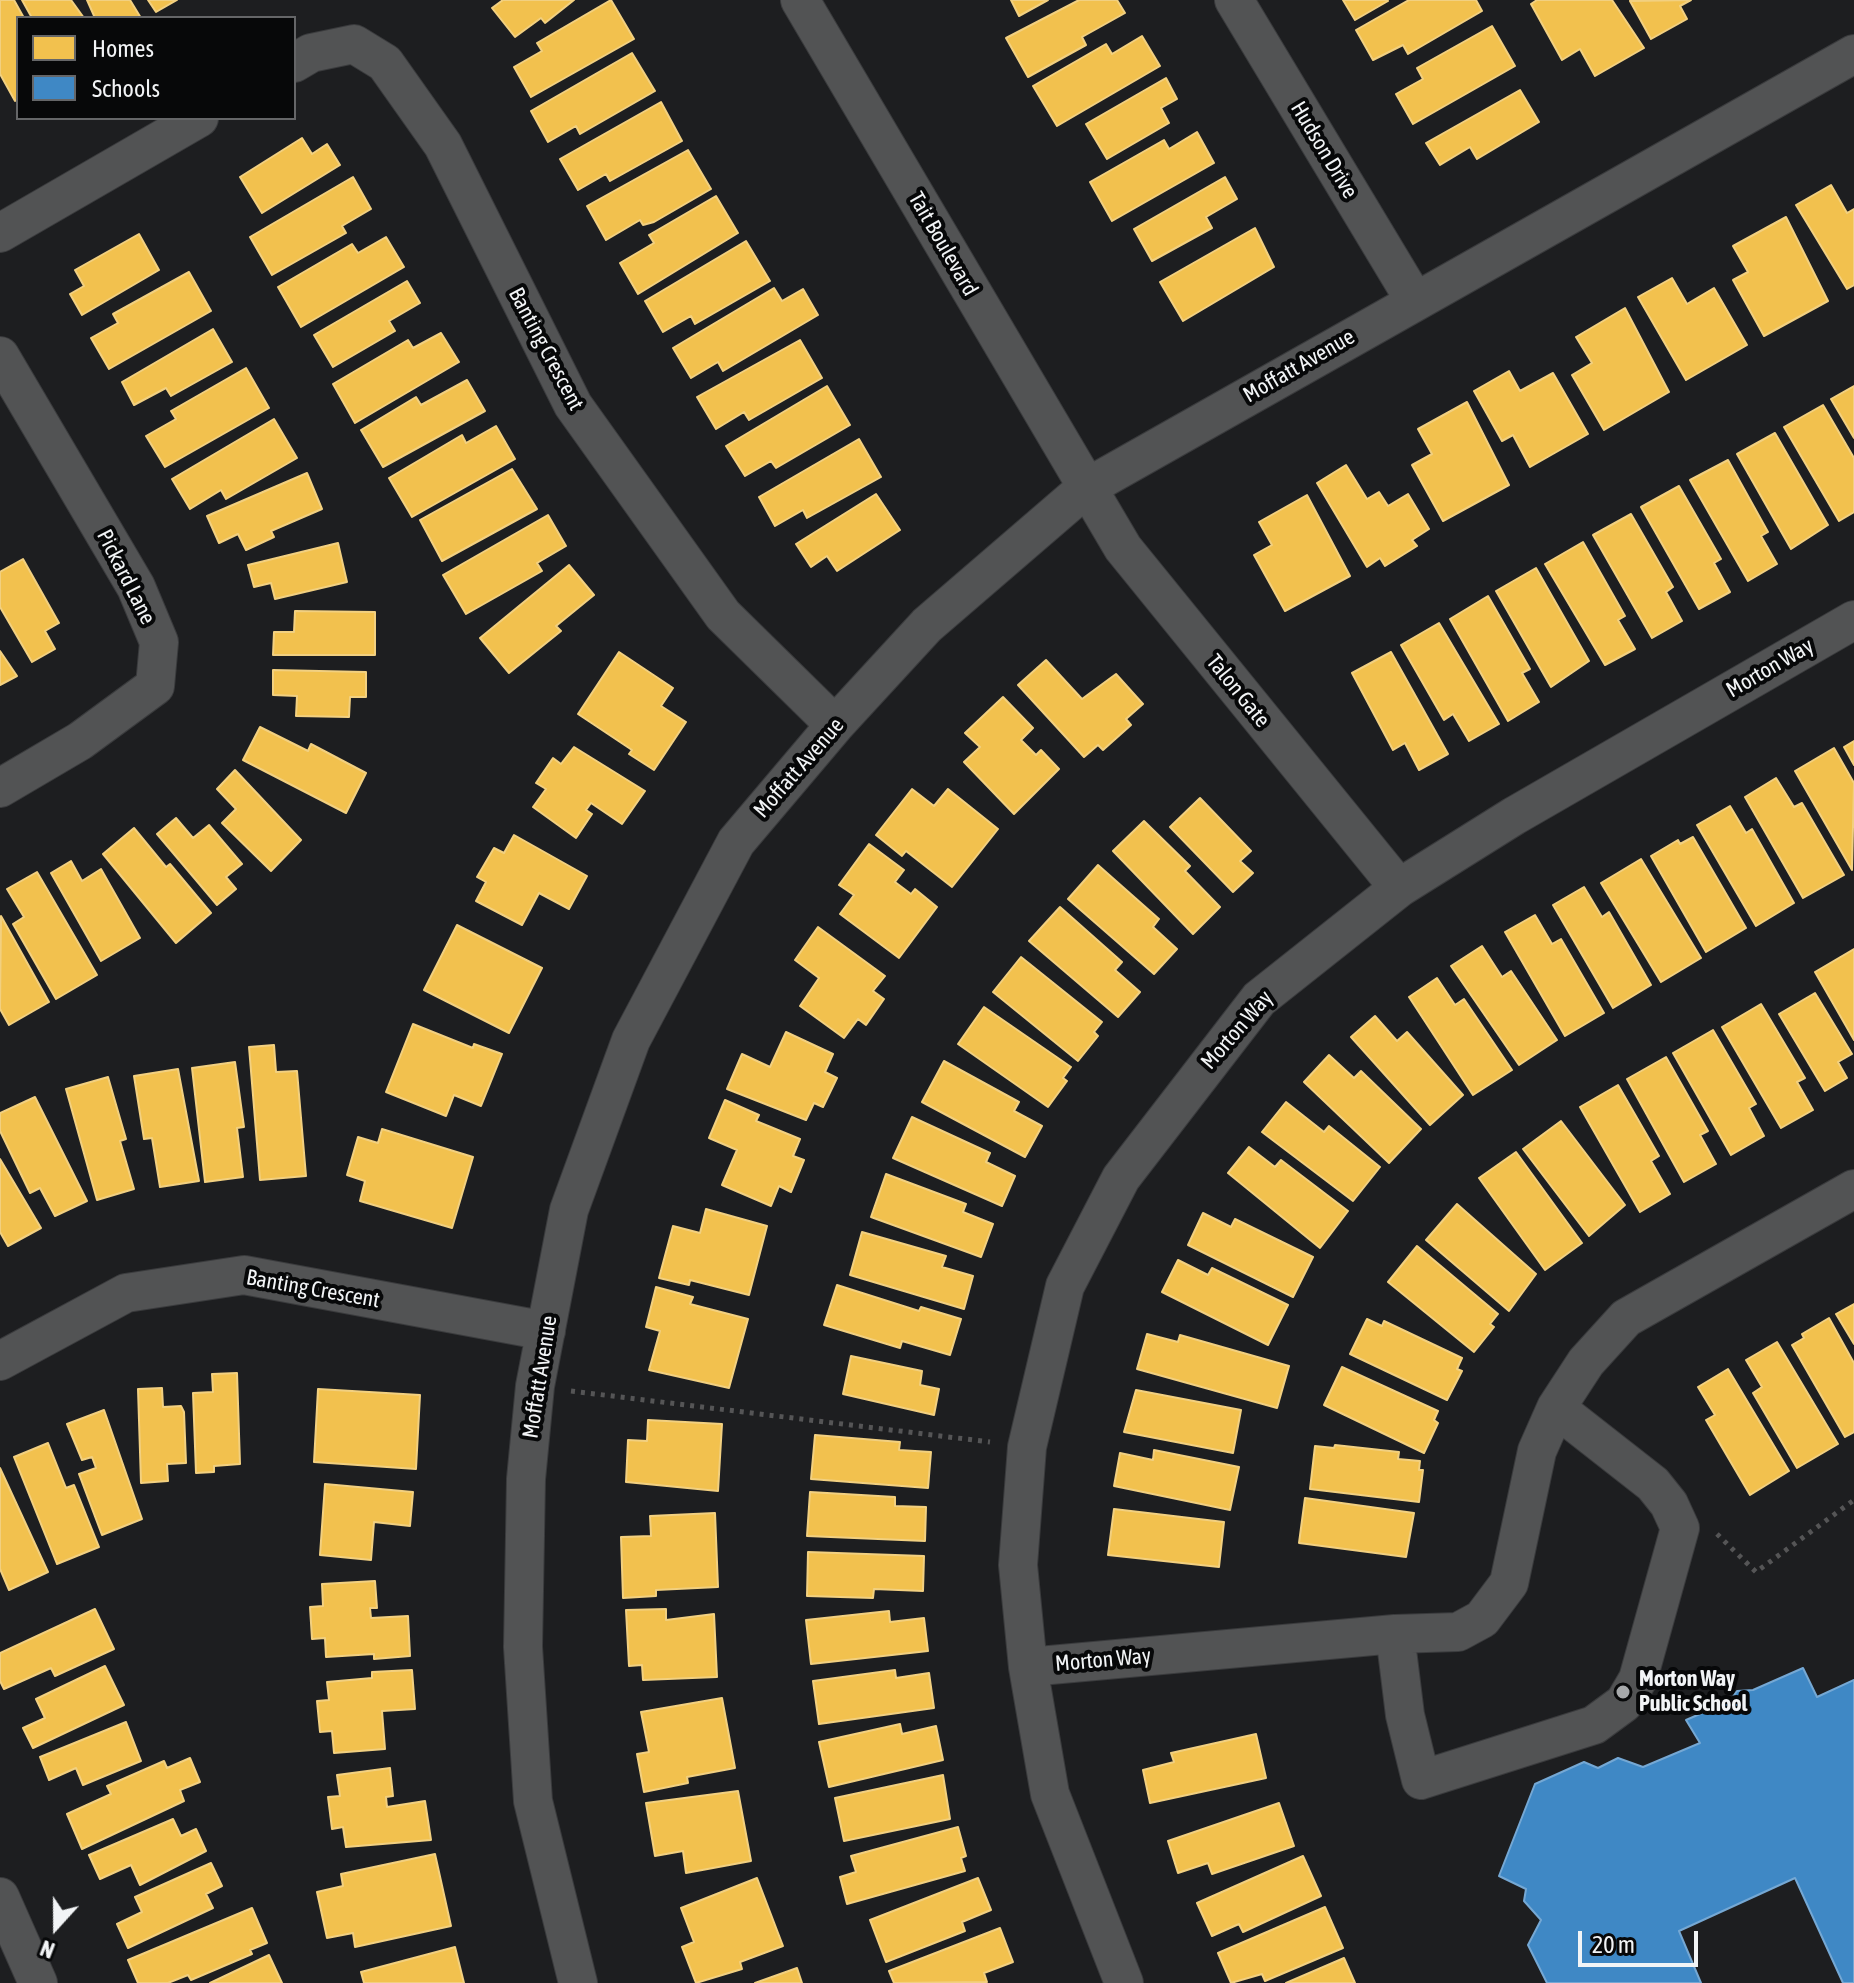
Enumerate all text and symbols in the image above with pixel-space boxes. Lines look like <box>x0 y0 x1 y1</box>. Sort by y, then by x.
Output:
legend <box>16 16 296 120</box>
text: Homes <box>92 35 154 62</box>
text: Schools <box>92 75 160 102</box>
street label: Hudson Drive <box>1285 97 1363 203</box>
street label: Tait Boulevard <box>903 187 983 301</box>
street label: Banting Crescent <box>503 283 589 415</box>
street label: Moffatt Avenue <box>1239 324 1359 408</box>
street label: Pickard Lane <box>91 525 161 629</box>
street label: Morton Way <box>1722 633 1818 703</box>
street label: Talon Gate <box>1201 649 1275 733</box>
street label: Moffatt Avenue <box>748 713 850 823</box>
street label: Morton Way <box>1196 985 1278 1075</box>
street label: Banting Crescent <box>244 1264 382 1314</box>
street label: Moffatt Avenue <box>517 1314 563 1440</box>
street label: Morton Way <box>1054 1643 1152 1677</box>
place label: Morton Way Public School <box>1639 1666 1747 1718</box>
marker: Morton Way Public School <box>1614 1683 1632 1701</box>
north arrow <box>16 1887 96 1967</box>
scale bar <box>1582 1915 1702 1965</box>
text: 20 m <box>1592 1931 1635 1958</box>
text: N <box>37 1935 58 1964</box>

